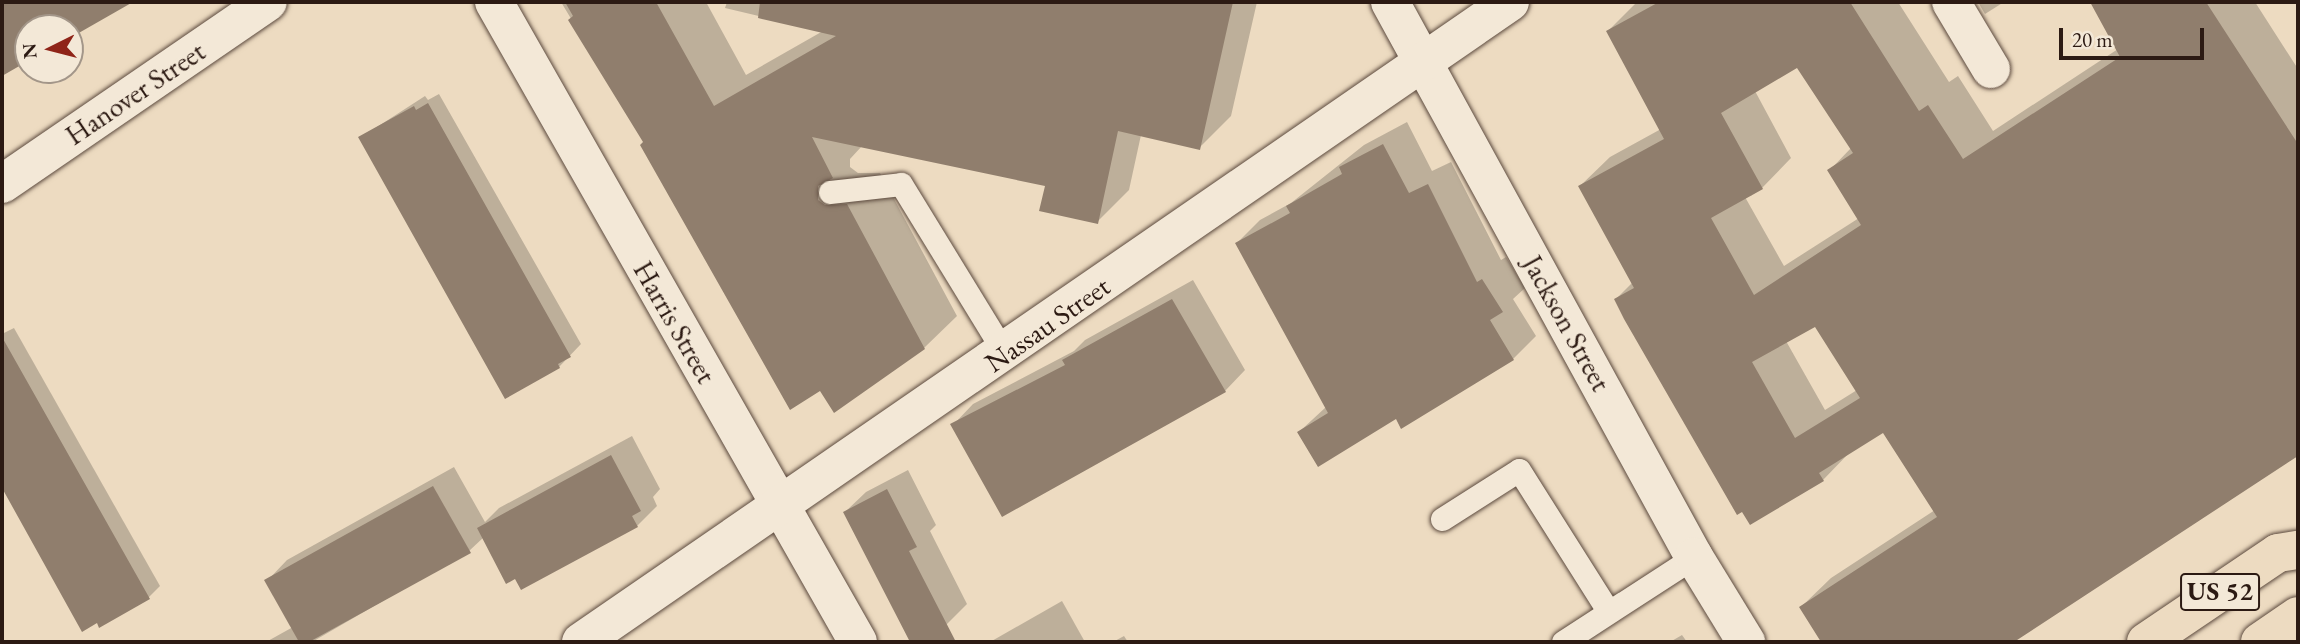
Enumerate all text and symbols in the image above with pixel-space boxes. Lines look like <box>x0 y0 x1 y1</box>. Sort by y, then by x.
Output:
north arrow <box>14 14 84 84</box>
scale bar <box>2062 14 2207 58</box>
text: 20 m <box>2072 26 2113 53</box>
street label: Hanover Street <box>59 34 211 152</box>
text: N <box>16 42 43 60</box>
street label: Jackson Street <box>1516 249 1618 397</box>
street label: Harris Street <box>627 255 723 389</box>
street label: Nassau Street <box>978 269 1116 379</box>
road number: US 52 <box>2180 570 2260 614</box>

